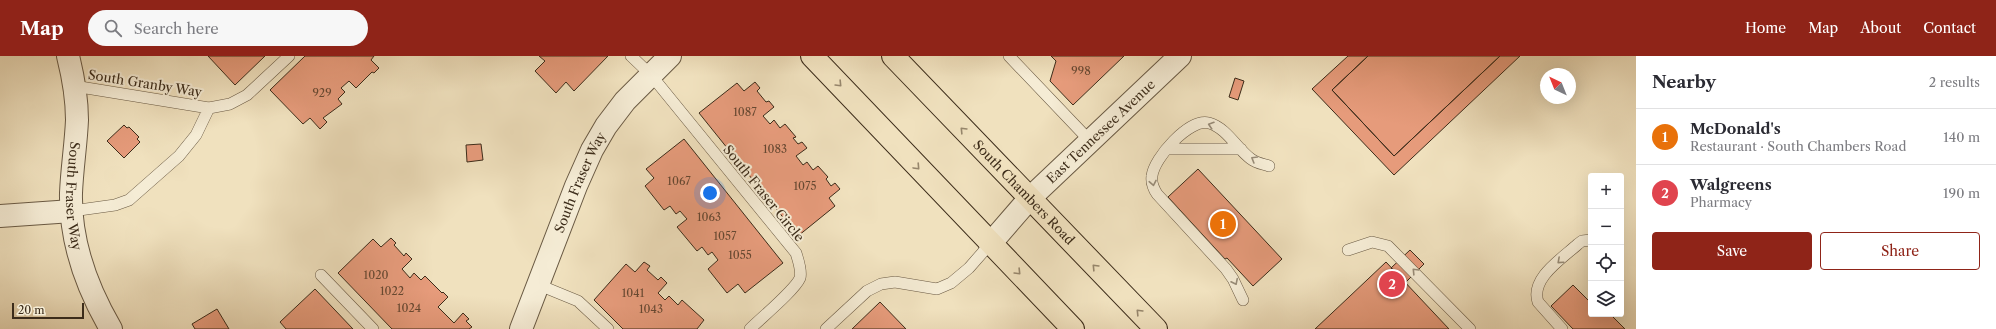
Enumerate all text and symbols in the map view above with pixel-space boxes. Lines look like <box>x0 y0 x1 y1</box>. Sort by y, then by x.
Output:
search box <box>88 10 368 46</box>
text: Map <box>20 17 64 40</box>
icon: search <box>102 17 124 39</box>
text: Search here <box>134 19 219 38</box>
text: Home <box>1745 19 1786 37</box>
text: Map <box>1808 19 1838 37</box>
text: About <box>1860 19 1901 37</box>
text: Contact <box>1923 19 1976 37</box>
house number: 998 <box>1071 64 1091 78</box>
street label: South Granby Way <box>87 66 204 100</box>
north arrow <box>1540 68 1576 104</box>
text: Nearby <box>1652 72 1716 92</box>
text: 2 results <box>1929 74 1980 90</box>
street label: East Tennessee Avenue <box>1043 76 1158 186</box>
one-way arrow <box>834 79 842 87</box>
house number: 929 <box>312 86 332 100</box>
house number: 1087 <box>733 105 757 119</box>
text: McDonald's <box>1690 119 1781 138</box>
one-way arrow <box>1207 121 1214 130</box>
one-way arrow <box>960 127 968 135</box>
street label: South Fraser Way <box>551 128 609 235</box>
text: 1 <box>1662 129 1668 145</box>
text: 140 m <box>1943 129 1980 145</box>
street label: South Chambers Road <box>970 136 1078 248</box>
text: Restaurant · South Chambers Road <box>1690 138 1906 154</box>
street label: South Fraser Way <box>63 141 86 252</box>
street label: South Fraser Circle <box>720 142 808 244</box>
house number: 1083 <box>763 142 787 156</box>
one-way arrow <box>1251 157 1258 164</box>
one-way arrow <box>912 162 919 169</box>
map controls <box>1588 173 1624 317</box>
button: + <box>1588 173 1624 209</box>
house number: 1067 <box>667 174 691 188</box>
text: Walgreens <box>1690 175 1772 194</box>
house number: 1075 <box>794 179 817 193</box>
one-way arrow <box>1148 180 1157 186</box>
your location <box>700 183 720 203</box>
text: 2 <box>1661 185 1669 201</box>
text: 190 m <box>1943 185 1980 201</box>
text: Pharmacy <box>1690 194 1752 210</box>
pin: 1 <box>1210 209 1236 239</box>
button: − <box>1588 209 1624 245</box>
house number: 1063 <box>697 210 721 224</box>
house number: 1057 <box>714 229 737 243</box>
button: Save <box>1652 232 1812 270</box>
button: Share <box>1820 232 1980 270</box>
button: locate <box>1588 245 1624 281</box>
house number: 1055 <box>728 248 752 262</box>
one-way arrow <box>1557 256 1564 263</box>
one-way arrow <box>1092 264 1100 272</box>
one-way arrow <box>1013 267 1020 275</box>
house number: 1020 <box>364 268 388 282</box>
one-way arrow <box>1412 268 1419 276</box>
pin: 2 <box>1379 269 1405 299</box>
one-way arrow <box>1230 278 1238 286</box>
button: layers <box>1588 281 1624 317</box>
house number: 1022 <box>380 284 404 298</box>
house number: 1041 <box>622 286 645 300</box>
scale bar <box>12 301 84 320</box>
house number: 1024 <box>397 301 421 315</box>
house number: 1043 <box>639 302 663 316</box>
text: 20 m <box>18 303 44 317</box>
one-way arrow <box>1136 309 1144 317</box>

